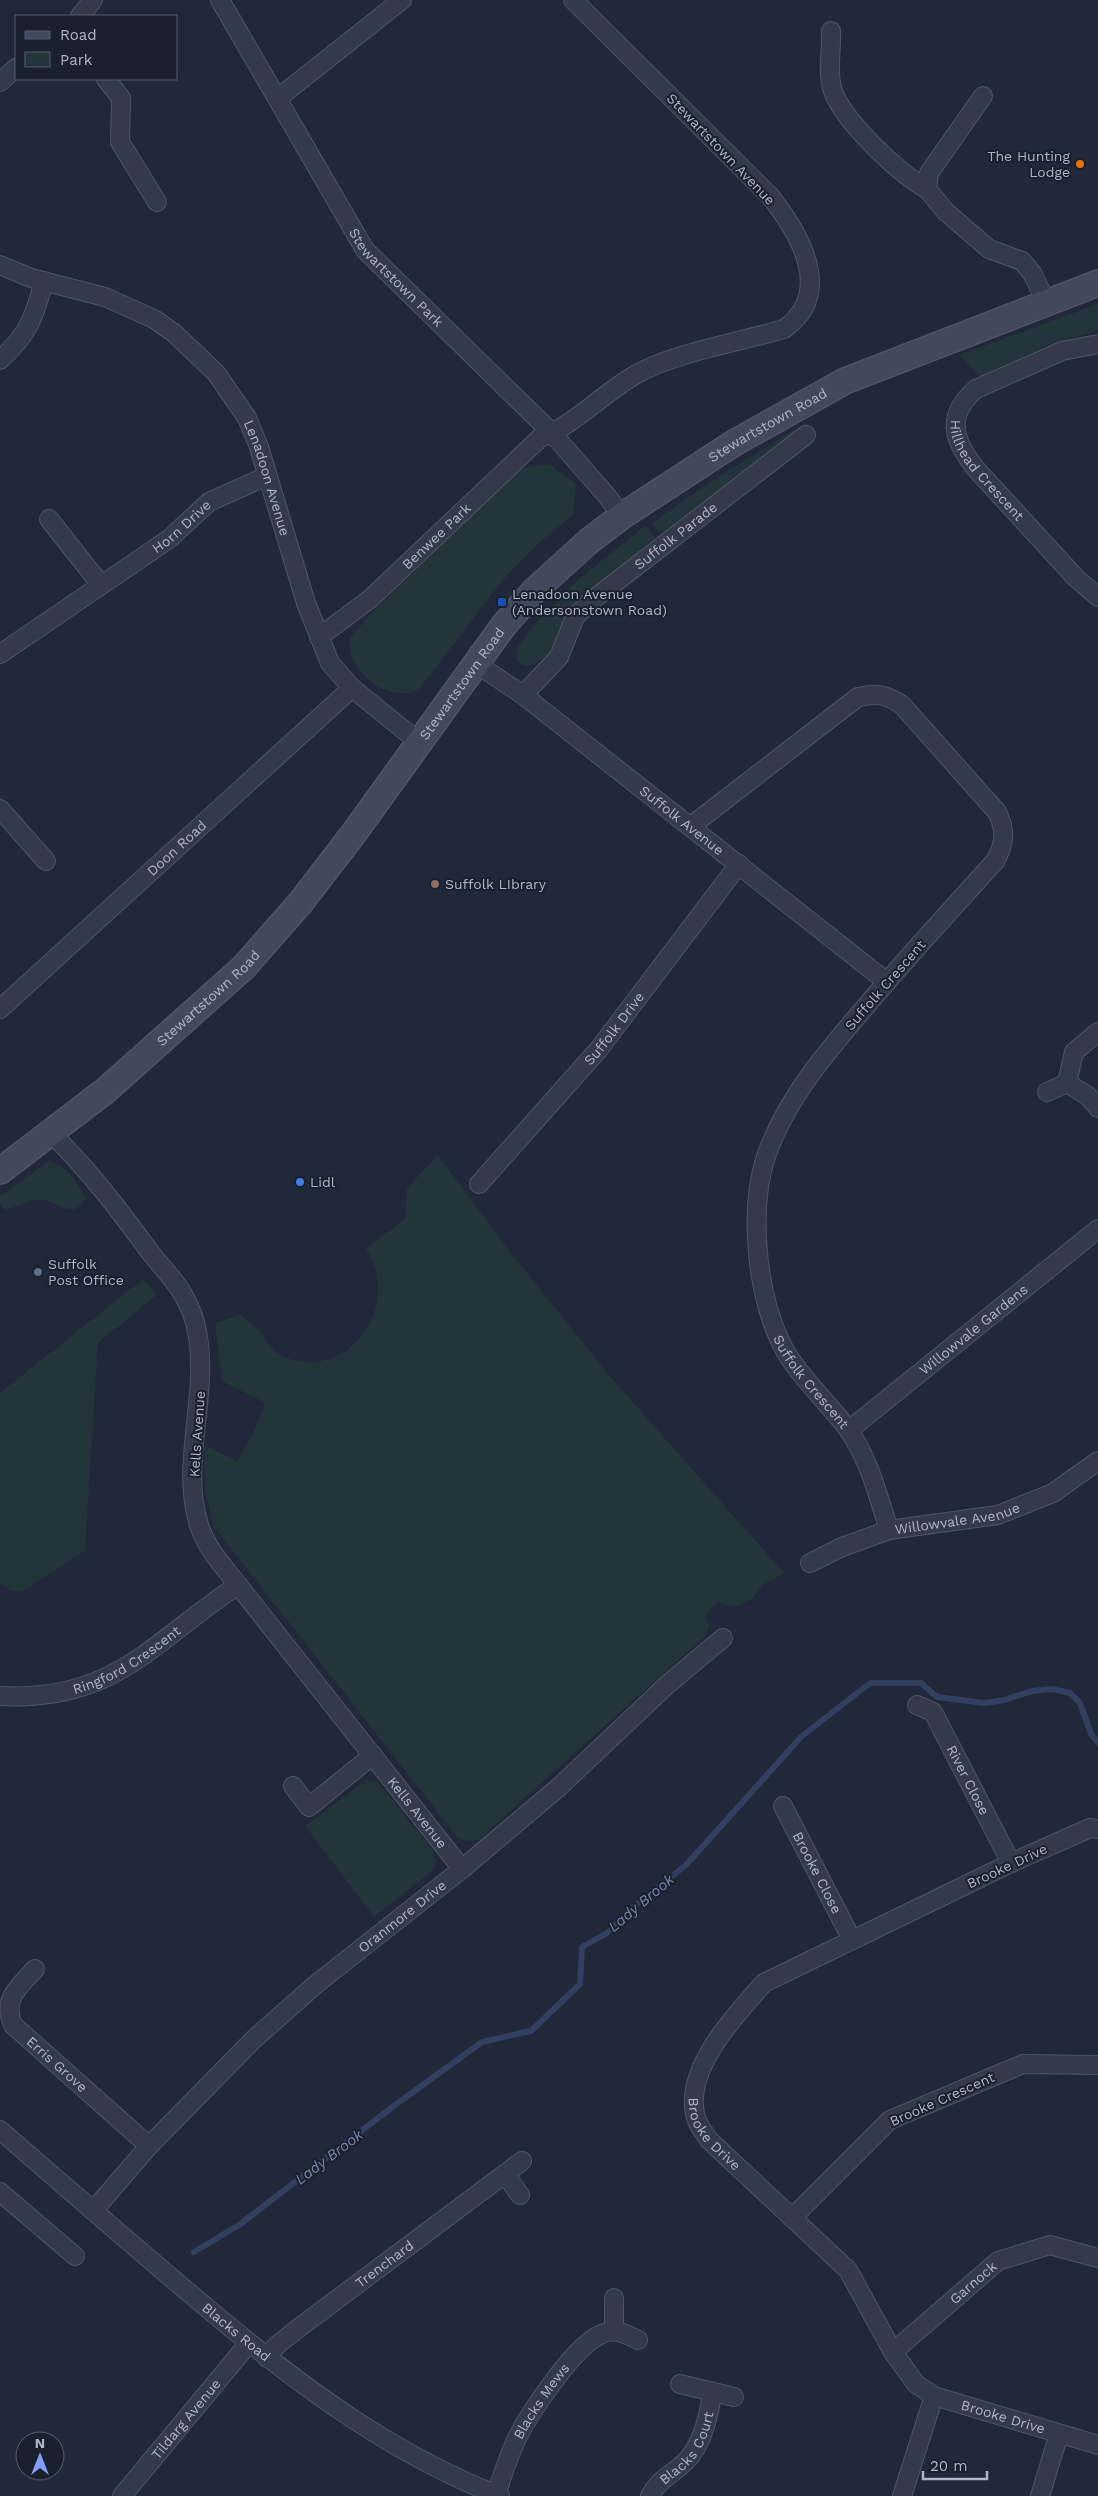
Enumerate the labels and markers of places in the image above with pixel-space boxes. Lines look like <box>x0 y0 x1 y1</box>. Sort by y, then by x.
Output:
place label: The Hunting Lodge <box>987 148 1071 180</box>
marker: The Hunting Lodge <box>1074 158 1086 170</box>
place label: Lenadoon Avenue (Andersonstown Road) <box>512 586 667 618</box>
marker: Lenadoon Avenue (Andersonstown Road) <box>496 596 508 608</box>
place label: Suffolk LIbrary <box>445 876 547 892</box>
marker: Suffolk LIbrary <box>429 878 441 890</box>
place label: Lidl <box>310 1174 336 1190</box>
marker: Lidl <box>294 1176 306 1188</box>
place label: Suffolk Post Office <box>48 1256 124 1288</box>
marker: Suffolk Post Office <box>32 1266 44 1278</box>

